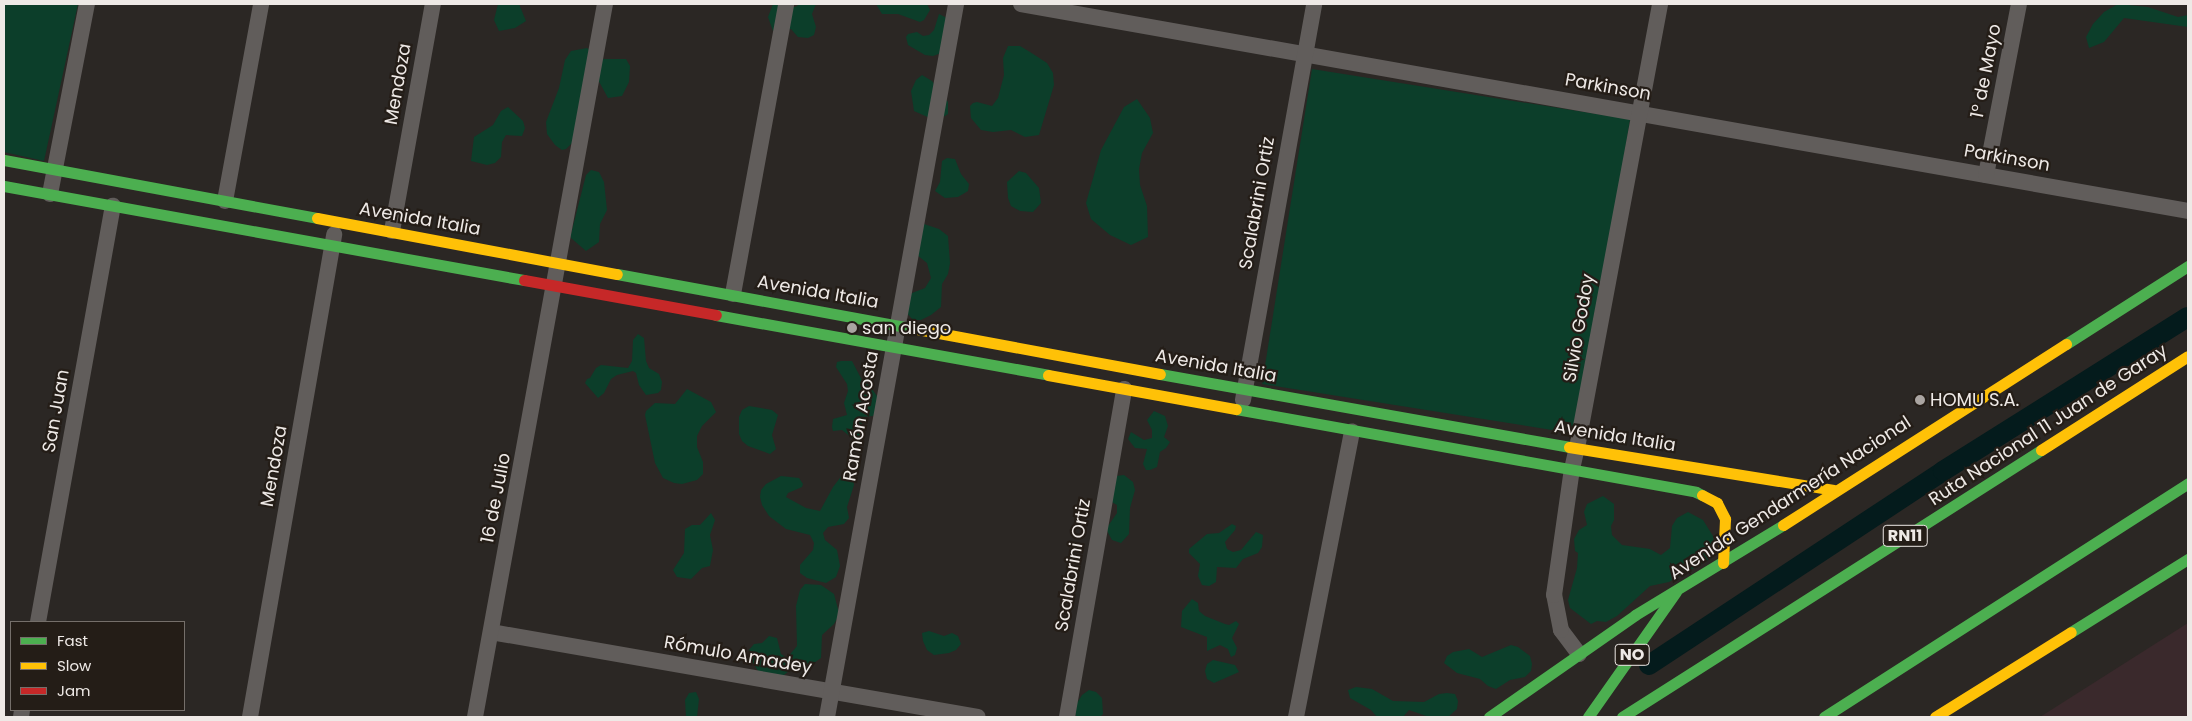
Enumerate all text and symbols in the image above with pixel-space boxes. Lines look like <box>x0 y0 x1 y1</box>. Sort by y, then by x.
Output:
street label: 1° de Mayo <box>1966 22 2006 120</box>
street label: Mendoza <box>380 42 416 126</box>
street label: Parkinson <box>1563 69 1653 105</box>
street label: Scalabrini Ortiz <box>1235 135 1279 271</box>
street label: Parkinson <box>1962 140 2052 176</box>
street label: Avenida Italia <box>358 198 482 240</box>
street label: Avenida Italia <box>756 271 880 313</box>
street label: Silvio Godoy <box>1559 272 1599 384</box>
place label: san diego <box>862 317 951 339</box>
marker: san diego <box>846 322 858 334</box>
street label: Ruta Nacional 11 Juan de Garay <box>1925 340 2171 510</box>
street label: Avenida Italia <box>1154 345 1278 387</box>
street label: Ramón Acosta <box>839 349 883 483</box>
street label: San Juan <box>38 368 74 454</box>
place label: HOMU S.A. <box>1930 389 2019 411</box>
marker: HOMU S.A. <box>1914 394 1926 406</box>
street label: Avenida Gendarmería Nacional <box>1665 412 1915 584</box>
street label: Avenida Italia <box>1553 416 1677 456</box>
street label: Mendoza <box>256 424 292 508</box>
street label: 16 de Julio <box>477 451 515 545</box>
street label: Scalabrini Ortiz <box>1051 497 1095 633</box>
road number: RN11 <box>1882 522 1928 550</box>
legend <box>10 621 185 711</box>
text: Fast <box>57 630 88 651</box>
street label: Rómulo Amadey <box>662 631 814 679</box>
road number: NO <box>1614 642 1650 668</box>
text: Slow <box>57 655 91 676</box>
text: Jam <box>57 680 91 701</box>

